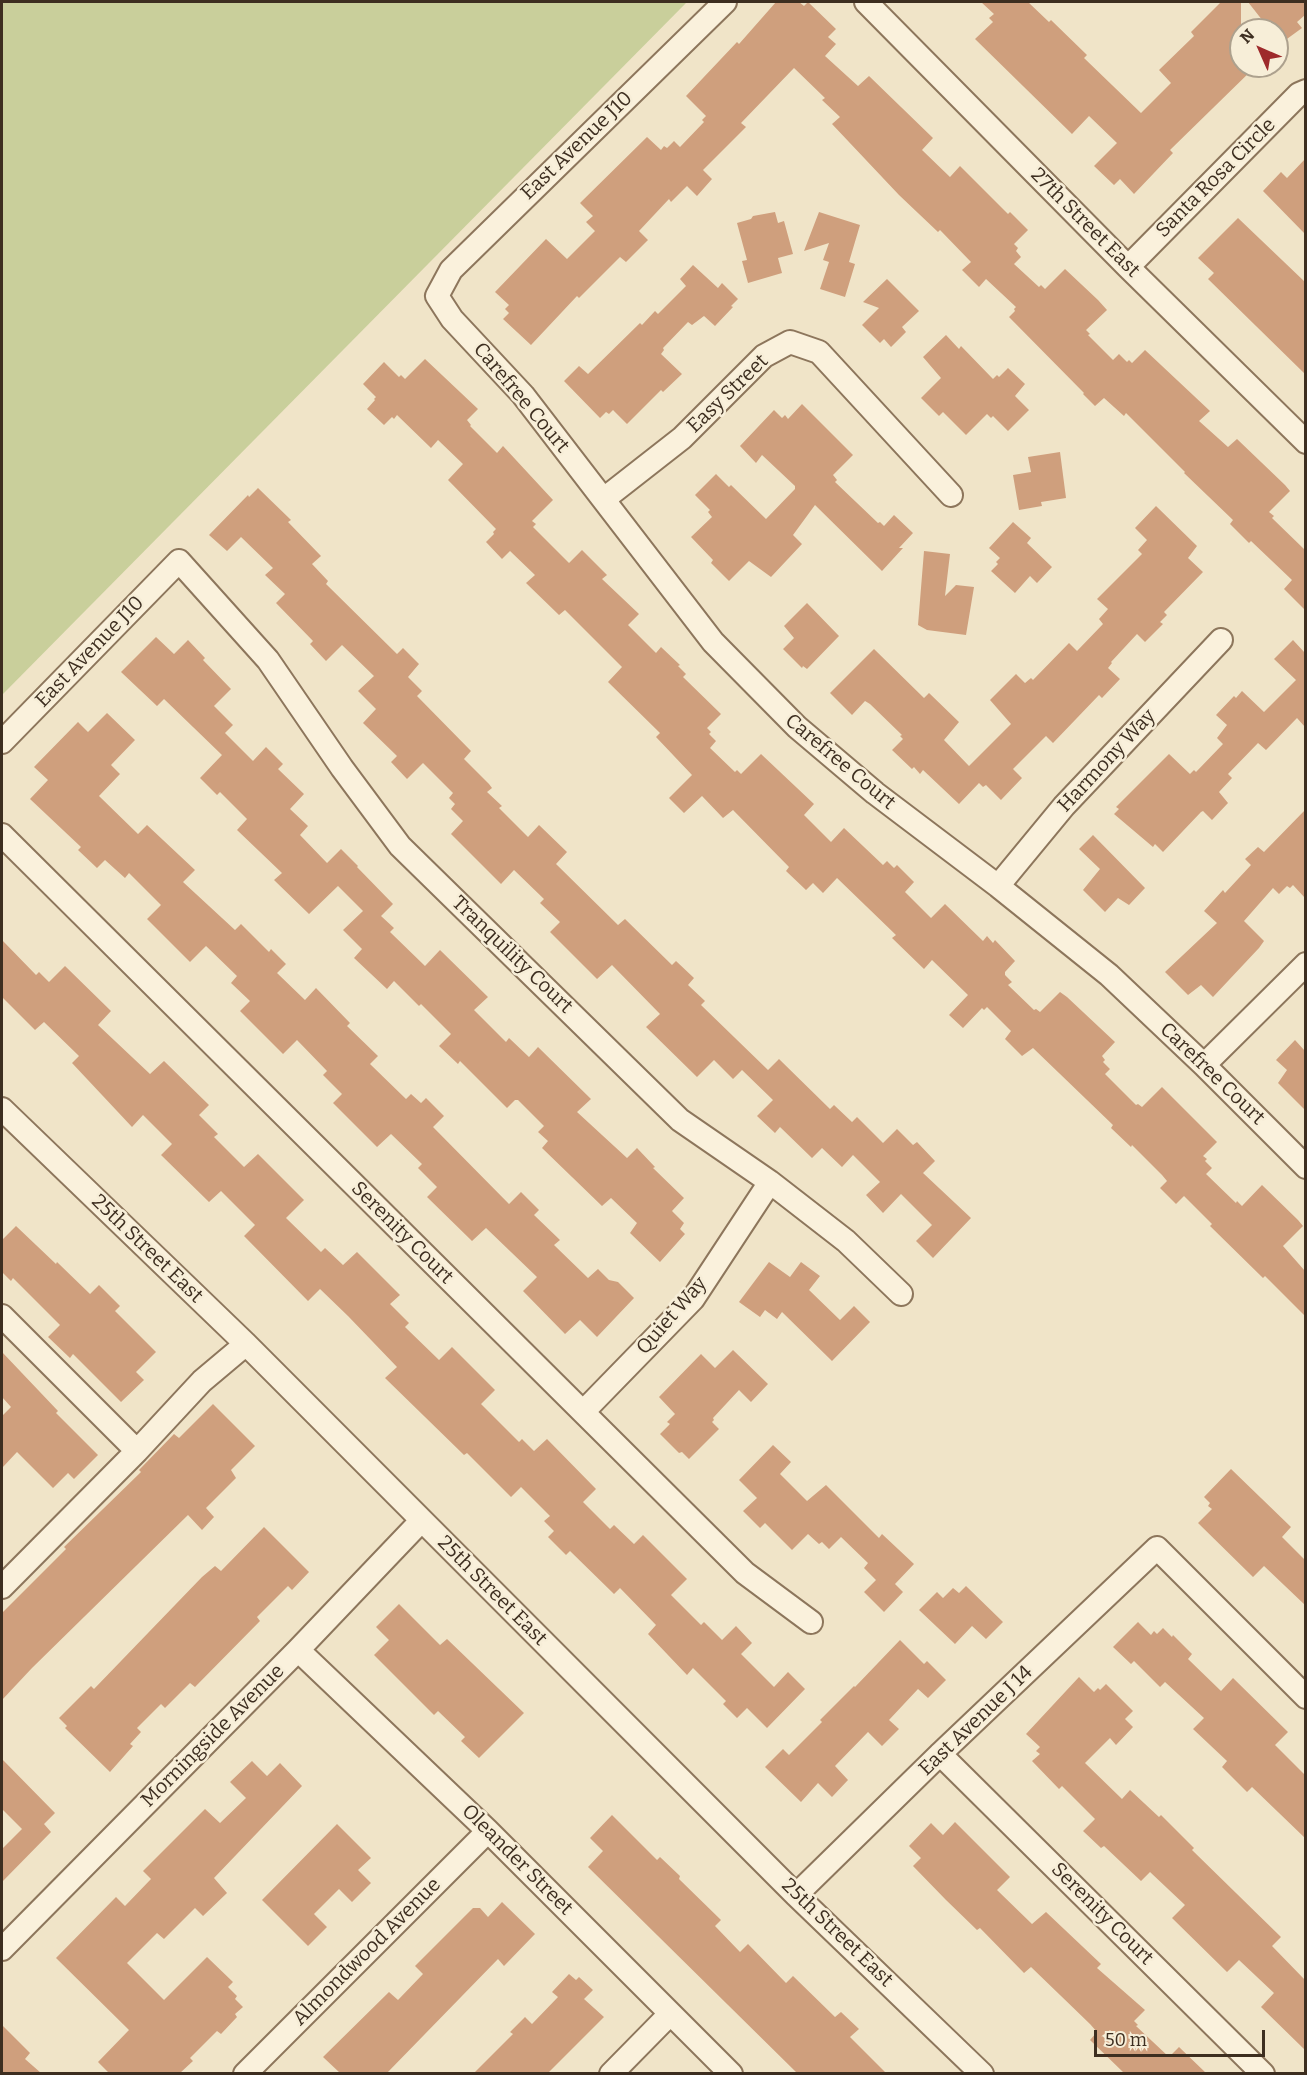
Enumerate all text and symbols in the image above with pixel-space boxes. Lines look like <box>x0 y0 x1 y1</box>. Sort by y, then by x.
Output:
north arrow <box>1229 18 1289 78</box>
text: N <box>1236 25 1258 47</box>
street label: East Avenue J10 <box>516 87 638 205</box>
street label: Santa Rosa Circle <box>1151 113 1281 243</box>
street label: 27th Street East <box>1025 163 1145 283</box>
street label: Carefree Court <box>468 338 574 458</box>
street label: Easy Street <box>683 350 773 438</box>
street label: East Avenue J10 <box>31 591 149 713</box>
street label: Harmony Way <box>1053 705 1161 817</box>
street label: Carefree Court <box>780 709 900 815</box>
street label: Tranquility Court <box>447 891 577 1019</box>
street label: Carefree Court <box>1155 1018 1269 1130</box>
street label: Serenity Court <box>346 1177 458 1289</box>
street label: 25th Street East <box>86 1190 208 1308</box>
street label: Quiet Way <box>632 1272 712 1360</box>
street label: 25th Street East <box>432 1531 552 1651</box>
street label: Morningside Avenue <box>136 1659 290 1813</box>
street label: East Avenue J 14 <box>914 1661 1038 1781</box>
street label: Oleander Street <box>456 1799 578 1921</box>
street label: Serenity Court <box>1046 1858 1158 1970</box>
street label: Almondwood Avenue <box>288 1873 446 2031</box>
street label: 25th Street East <box>776 1874 898 1992</box>
scale bar <box>1097 2018 1268 2056</box>
text: 50 m <box>1105 2029 1147 2051</box>

